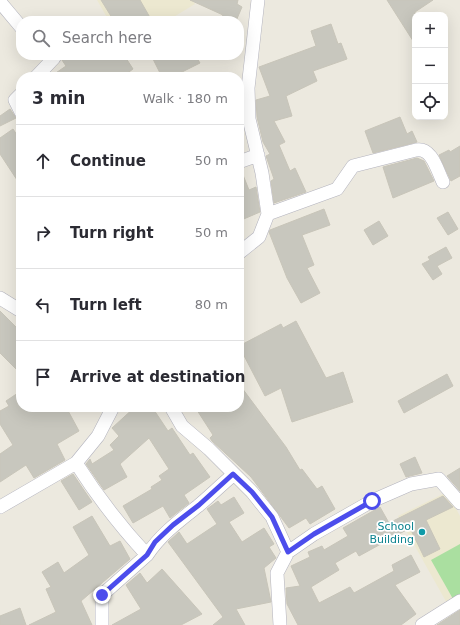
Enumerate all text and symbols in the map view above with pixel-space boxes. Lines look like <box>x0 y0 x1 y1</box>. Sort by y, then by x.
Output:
map controls <box>412 12 448 120</box>
button: + <box>412 12 448 48</box>
search box <box>16 16 244 60</box>
icon: search <box>30 27 52 49</box>
text: Search here <box>62 29 152 47</box>
button: − <box>412 48 448 84</box>
button: locate <box>412 84 448 120</box>
text: 3 min <box>32 88 85 108</box>
text: Walk · 180 m <box>143 91 228 106</box>
icon: ahead <box>32 150 54 172</box>
text: Continue <box>70 152 146 170</box>
text: 50 m <box>195 153 228 168</box>
icon: right <box>32 222 54 244</box>
text: Turn right <box>70 224 154 242</box>
text: 50 m <box>195 225 228 240</box>
icon: left <box>32 294 54 316</box>
text: Turn left <box>70 296 142 314</box>
text: 80 m <box>195 297 228 312</box>
icon: arrive <box>32 366 54 388</box>
text: Arrive at destination <box>70 368 245 386</box>
route start <box>363 492 381 510</box>
place label: School Building <box>369 520 414 546</box>
marker: School Building <box>417 527 427 537</box>
route end <box>93 586 111 604</box>

